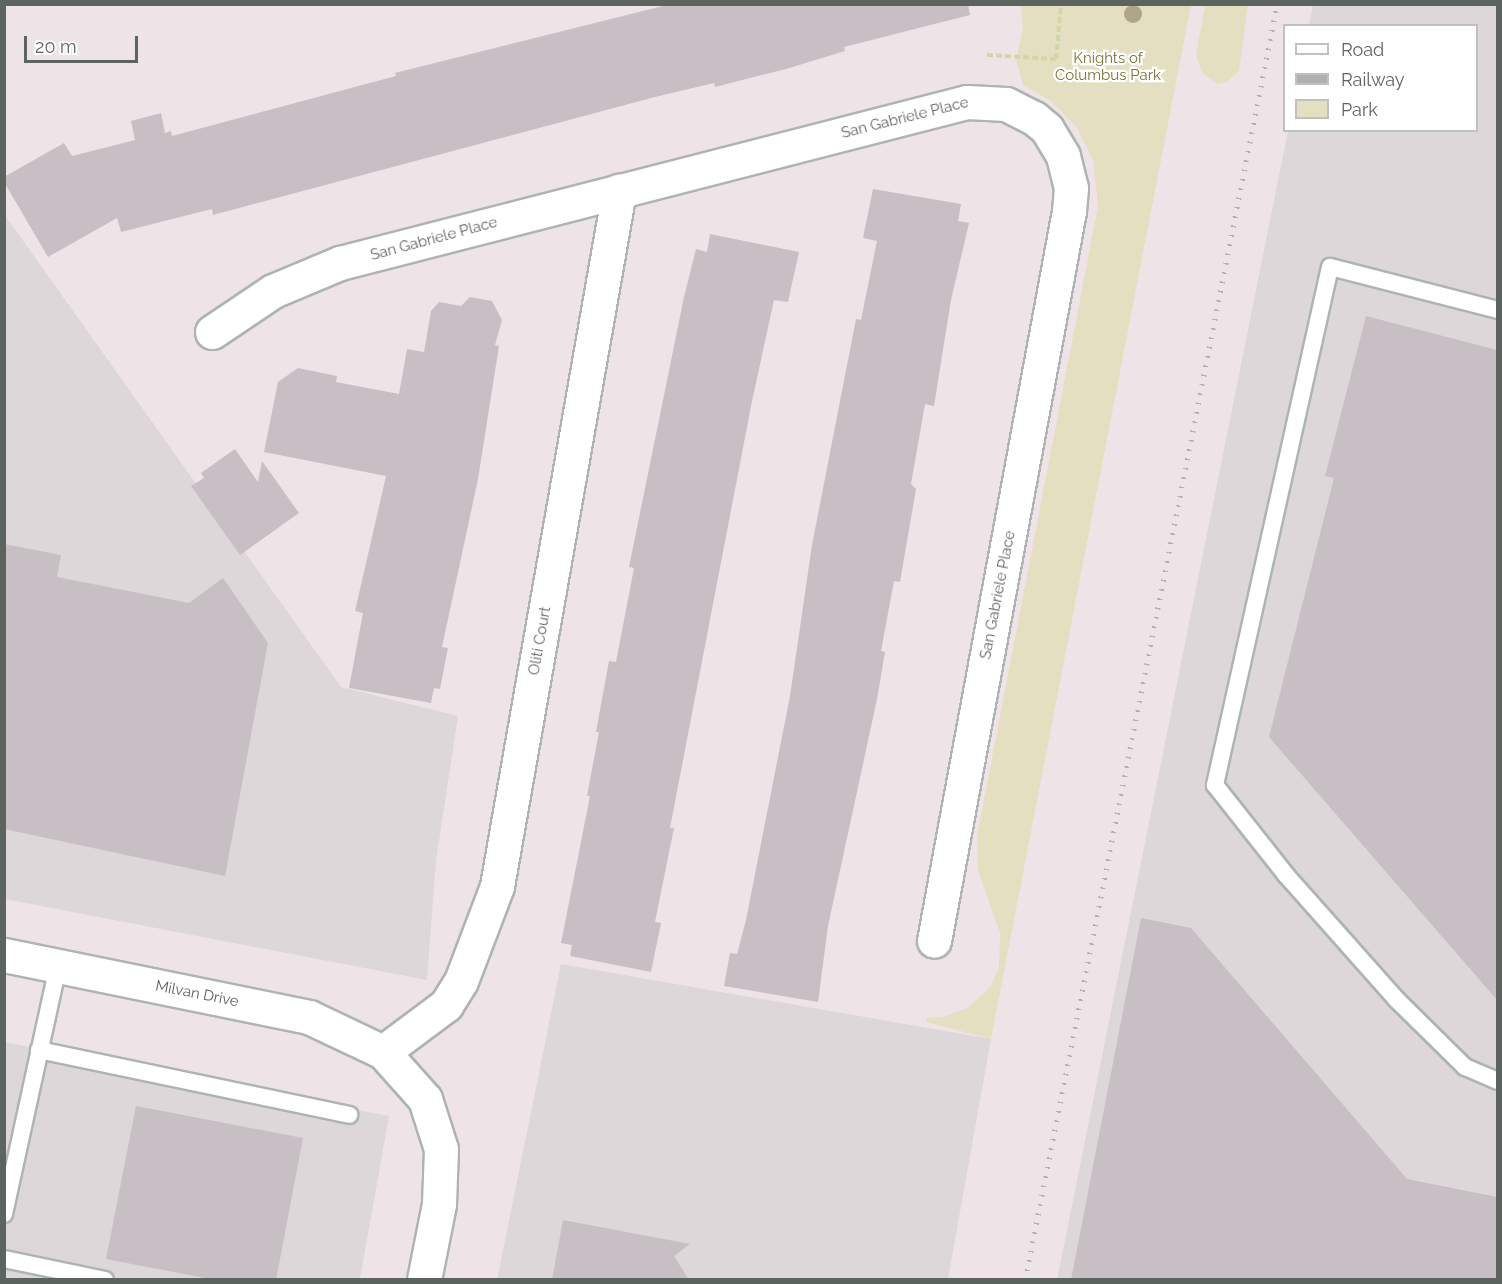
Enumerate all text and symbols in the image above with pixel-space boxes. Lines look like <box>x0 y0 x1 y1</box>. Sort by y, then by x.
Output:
scale bar <box>27 24 141 62</box>
legend <box>1283 24 1478 132</box>
text: 20 m <box>35 36 77 57</box>
text: Road <box>1341 39 1384 60</box>
park label: Knights of Columbus Park <box>1055 49 1161 84</box>
text: Railway <box>1341 69 1405 90</box>
street label: San Gabriele Place <box>839 93 971 143</box>
text: Park <box>1341 99 1378 120</box>
street label: San Gabriele Place <box>369 213 499 265</box>
street label: San Gabriele Place <box>977 529 1019 661</box>
street label: Oliti Court <box>525 605 555 677</box>
street label: Milvan Drive <box>154 977 240 1011</box>

